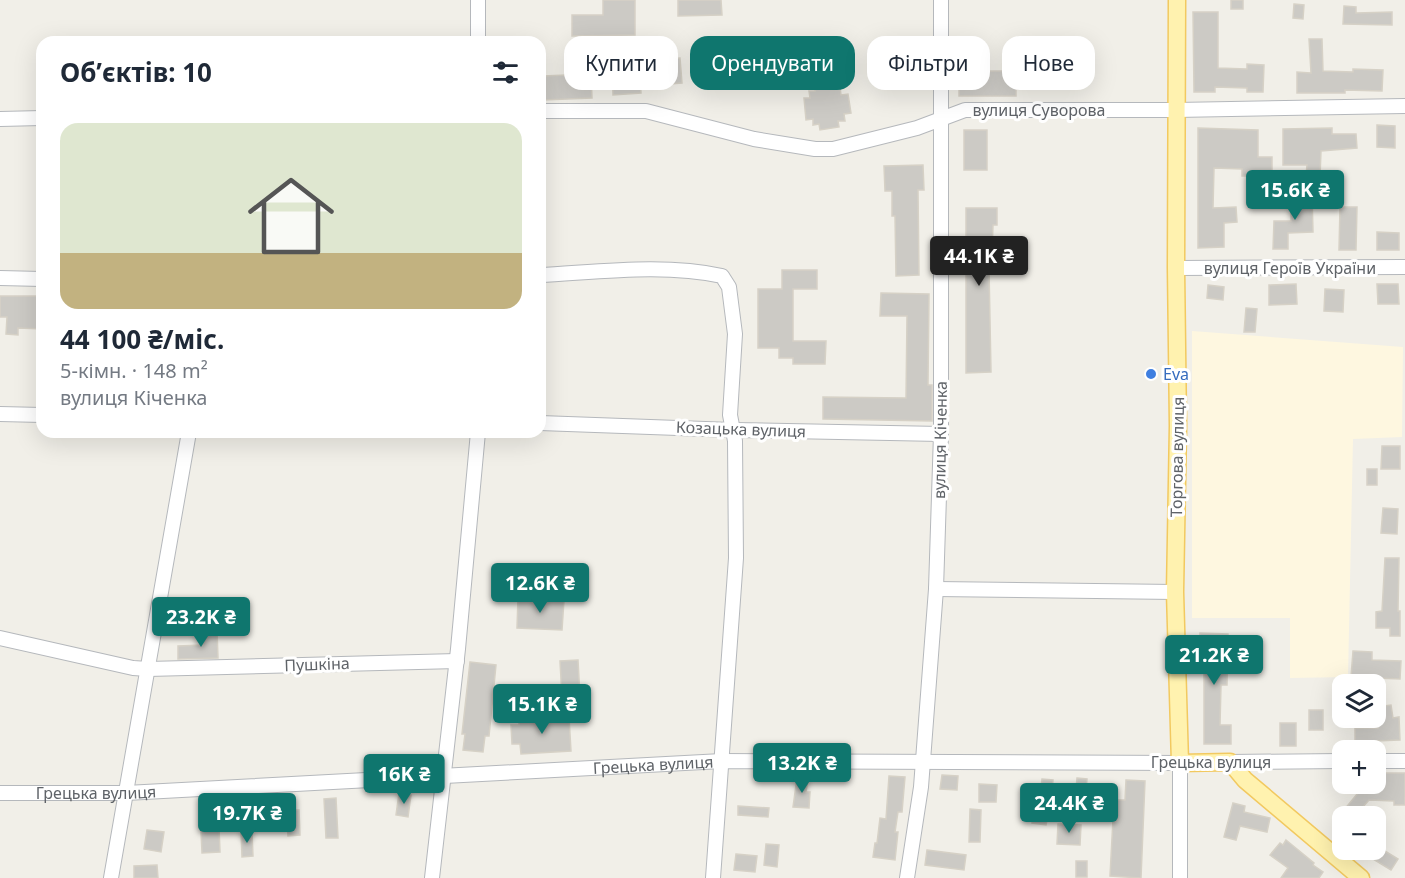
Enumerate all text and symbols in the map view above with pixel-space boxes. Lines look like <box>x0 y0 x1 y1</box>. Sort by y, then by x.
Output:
chip: Купити <box>564 36 678 90</box>
chip: Орендувати <box>690 36 855 90</box>
chip: Фільтри <box>867 36 990 90</box>
chip: Нове <box>1002 36 1095 90</box>
text: Об’єктів: 10 <box>60 54 212 90</box>
icon: filters <box>489 56 522 89</box>
street label: вулиця Суворова <box>973 99 1105 121</box>
icon: home <box>237 162 345 270</box>
pin: 15.6K ₴ <box>1240 170 1350 221</box>
text: 15.6K ₴ <box>1260 176 1330 203</box>
pin: 44.1K ₴ <box>924 236 1034 287</box>
text: 44.1K ₴ <box>944 242 1014 269</box>
street label: вулиця Героїв України <box>1204 257 1376 279</box>
text: 44 100 ₴/міс. <box>60 321 224 357</box>
text: 5-кімн. · 148 m² <box>60 357 208 384</box>
place label: Eva <box>1163 363 1189 385</box>
marker: Eva <box>1144 367 1158 381</box>
street label: вулиця Кіченка <box>928 381 952 499</box>
text: вулиця Кіченка <box>60 384 207 411</box>
street label: Торгова вулиця <box>1165 397 1189 517</box>
street label: Козацька вулиця <box>676 416 806 442</box>
pin: 12.6K ₴ <box>485 563 595 614</box>
text: 12.6K ₴ <box>505 569 575 596</box>
pin: 23.2K ₴ <box>146 597 256 648</box>
text: 23.2K ₴ <box>166 603 236 630</box>
pin: 21.2K ₴ <box>1159 635 1269 686</box>
text: 21.2K ₴ <box>1179 641 1249 668</box>
street label: Пушкіна <box>284 652 350 676</box>
map controls <box>1332 674 1386 860</box>
button: layers <box>1332 674 1386 728</box>
pin: 15.1K ₴ <box>487 684 597 735</box>
text: 15.1K ₴ <box>507 690 577 717</box>
button: + <box>1332 740 1386 794</box>
pin: 13.2K ₴ <box>747 743 857 794</box>
text: 13.2K ₴ <box>767 749 837 776</box>
street label: Грецька вулиця <box>592 750 714 779</box>
street label: Грецька вулиця <box>1151 751 1271 773</box>
pin: 16K ₴ <box>362 754 446 805</box>
text: 16K ₴ <box>378 760 430 787</box>
street label: Грецька вулиця <box>36 780 157 804</box>
pin: 24.4K ₴ <box>1014 783 1124 834</box>
text: 24.4K ₴ <box>1034 789 1104 816</box>
pin: 19.7K ₴ <box>192 793 302 844</box>
text: 19.7K ₴ <box>212 799 282 826</box>
button: − <box>1332 806 1386 860</box>

